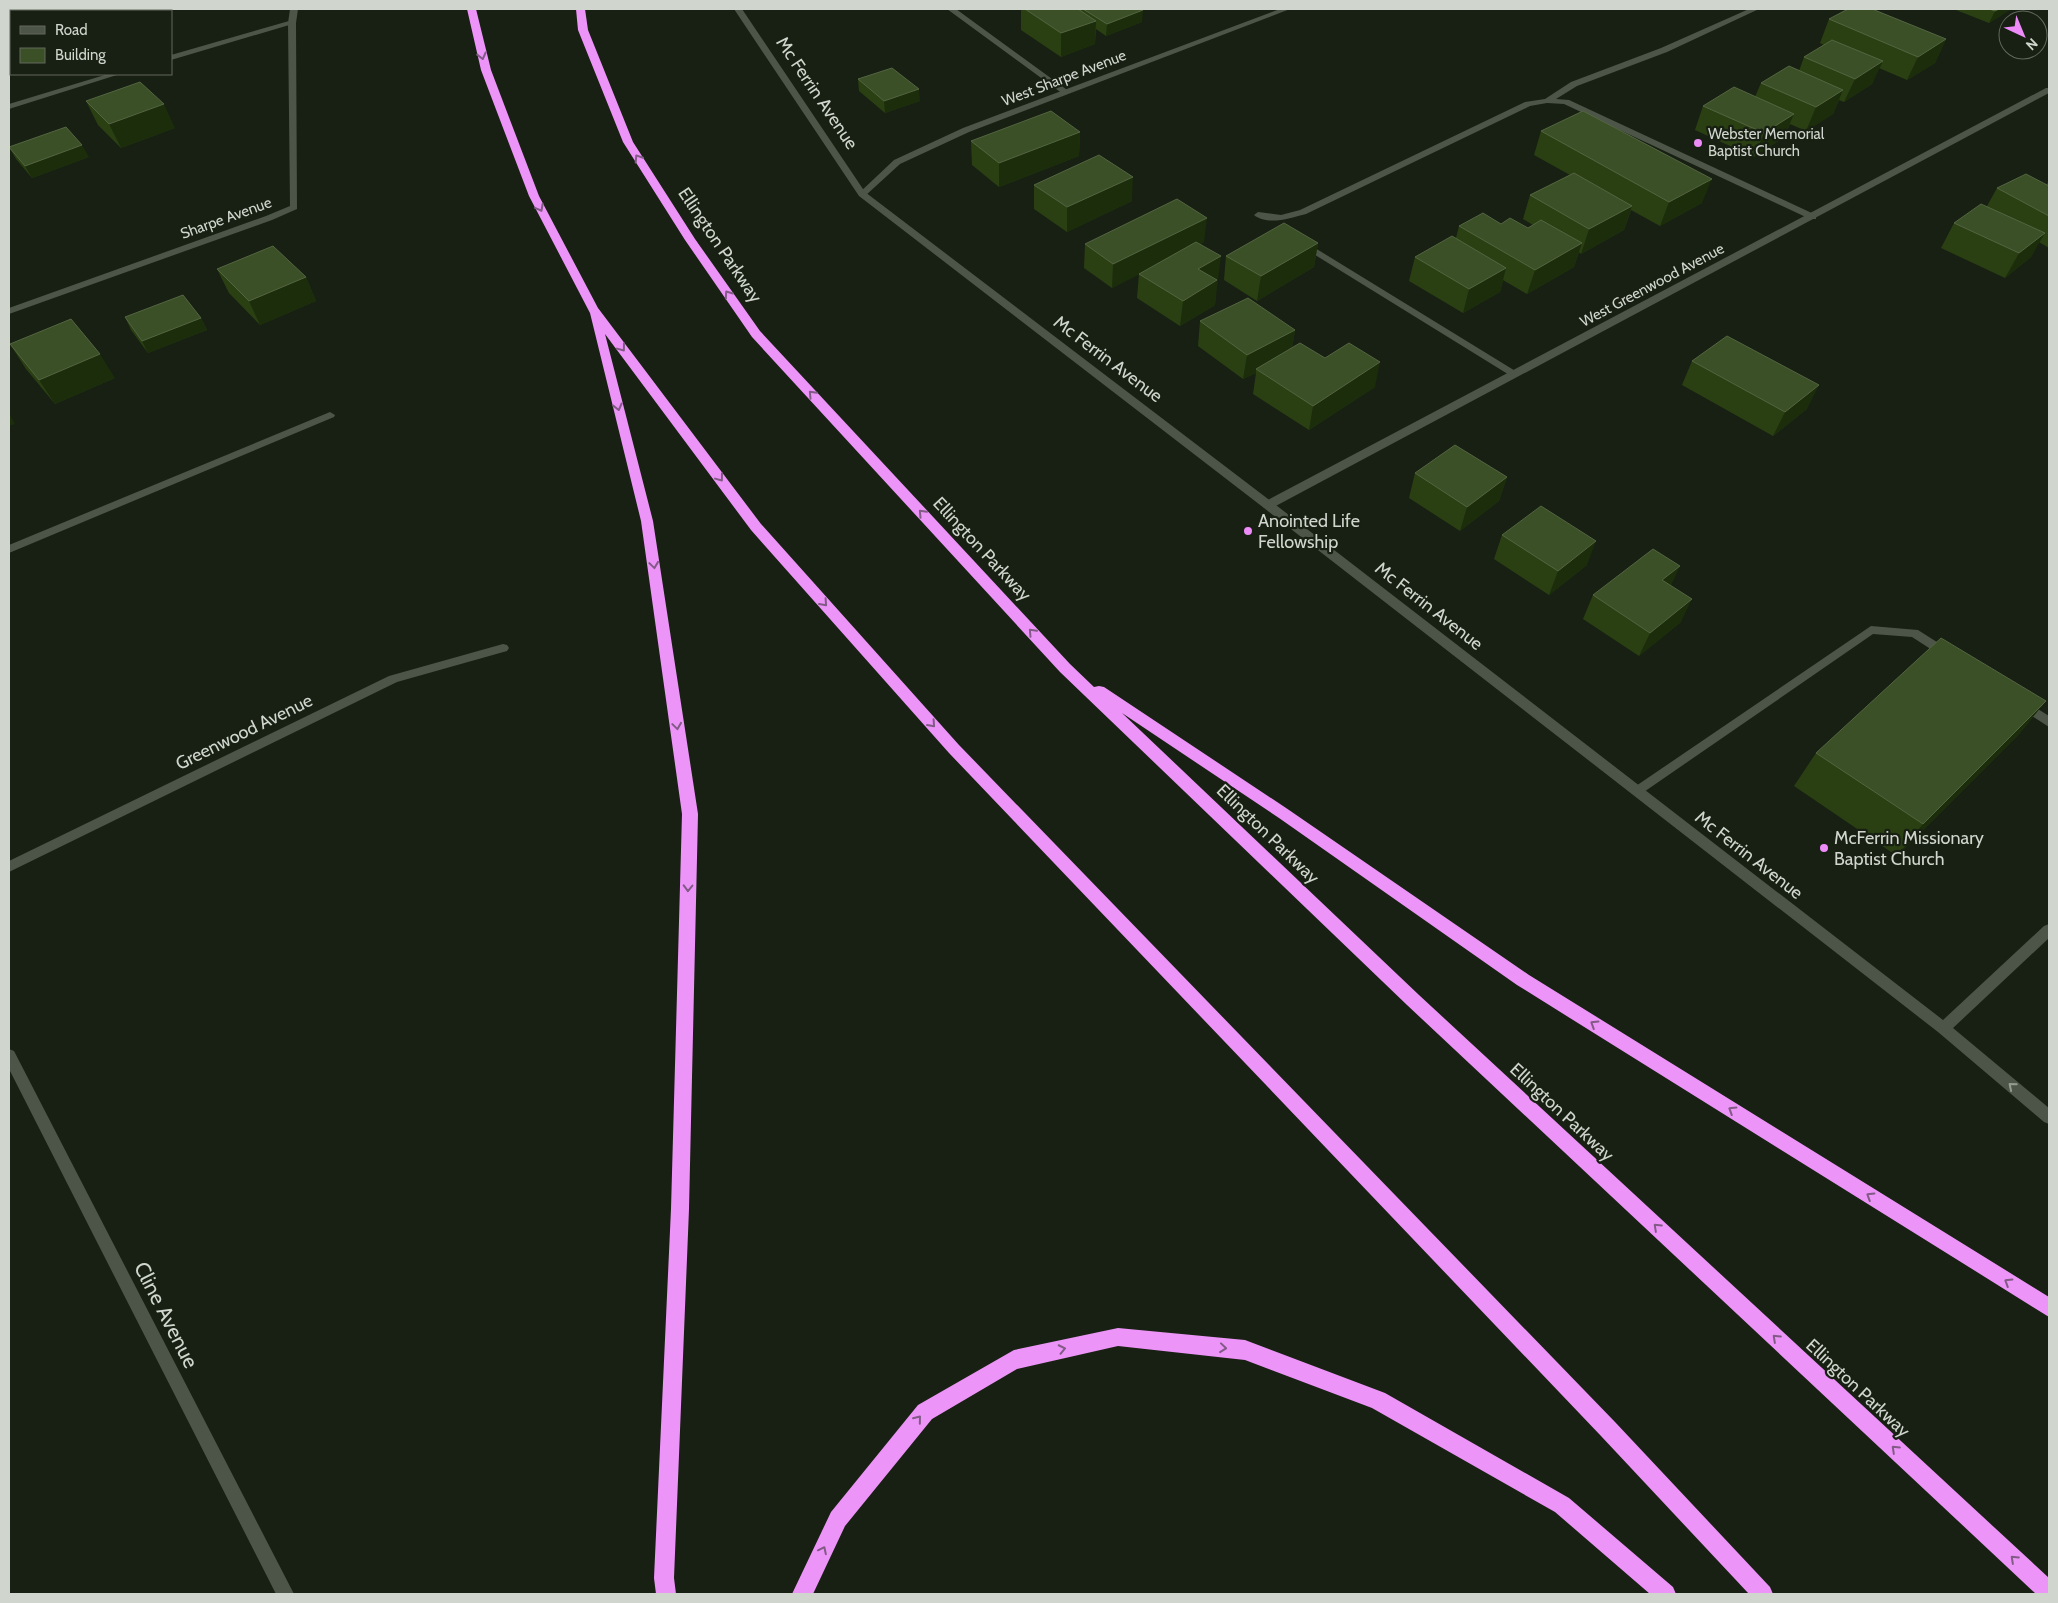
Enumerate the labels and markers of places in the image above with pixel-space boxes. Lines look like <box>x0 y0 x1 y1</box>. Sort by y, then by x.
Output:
place label: Webster Memorial Baptist Church <box>1708 125 1825 160</box>
marker: Webster Memorial Baptist Church <box>1692 137 1704 149</box>
place label: Anointed Life Fellowship <box>1258 510 1360 553</box>
marker: Anointed Life Fellowship <box>1242 525 1254 537</box>
place label: McFerrin Missionary Baptist Church <box>1834 827 1984 870</box>
marker: McFerrin Missionary Baptist Church <box>1818 842 1830 854</box>

